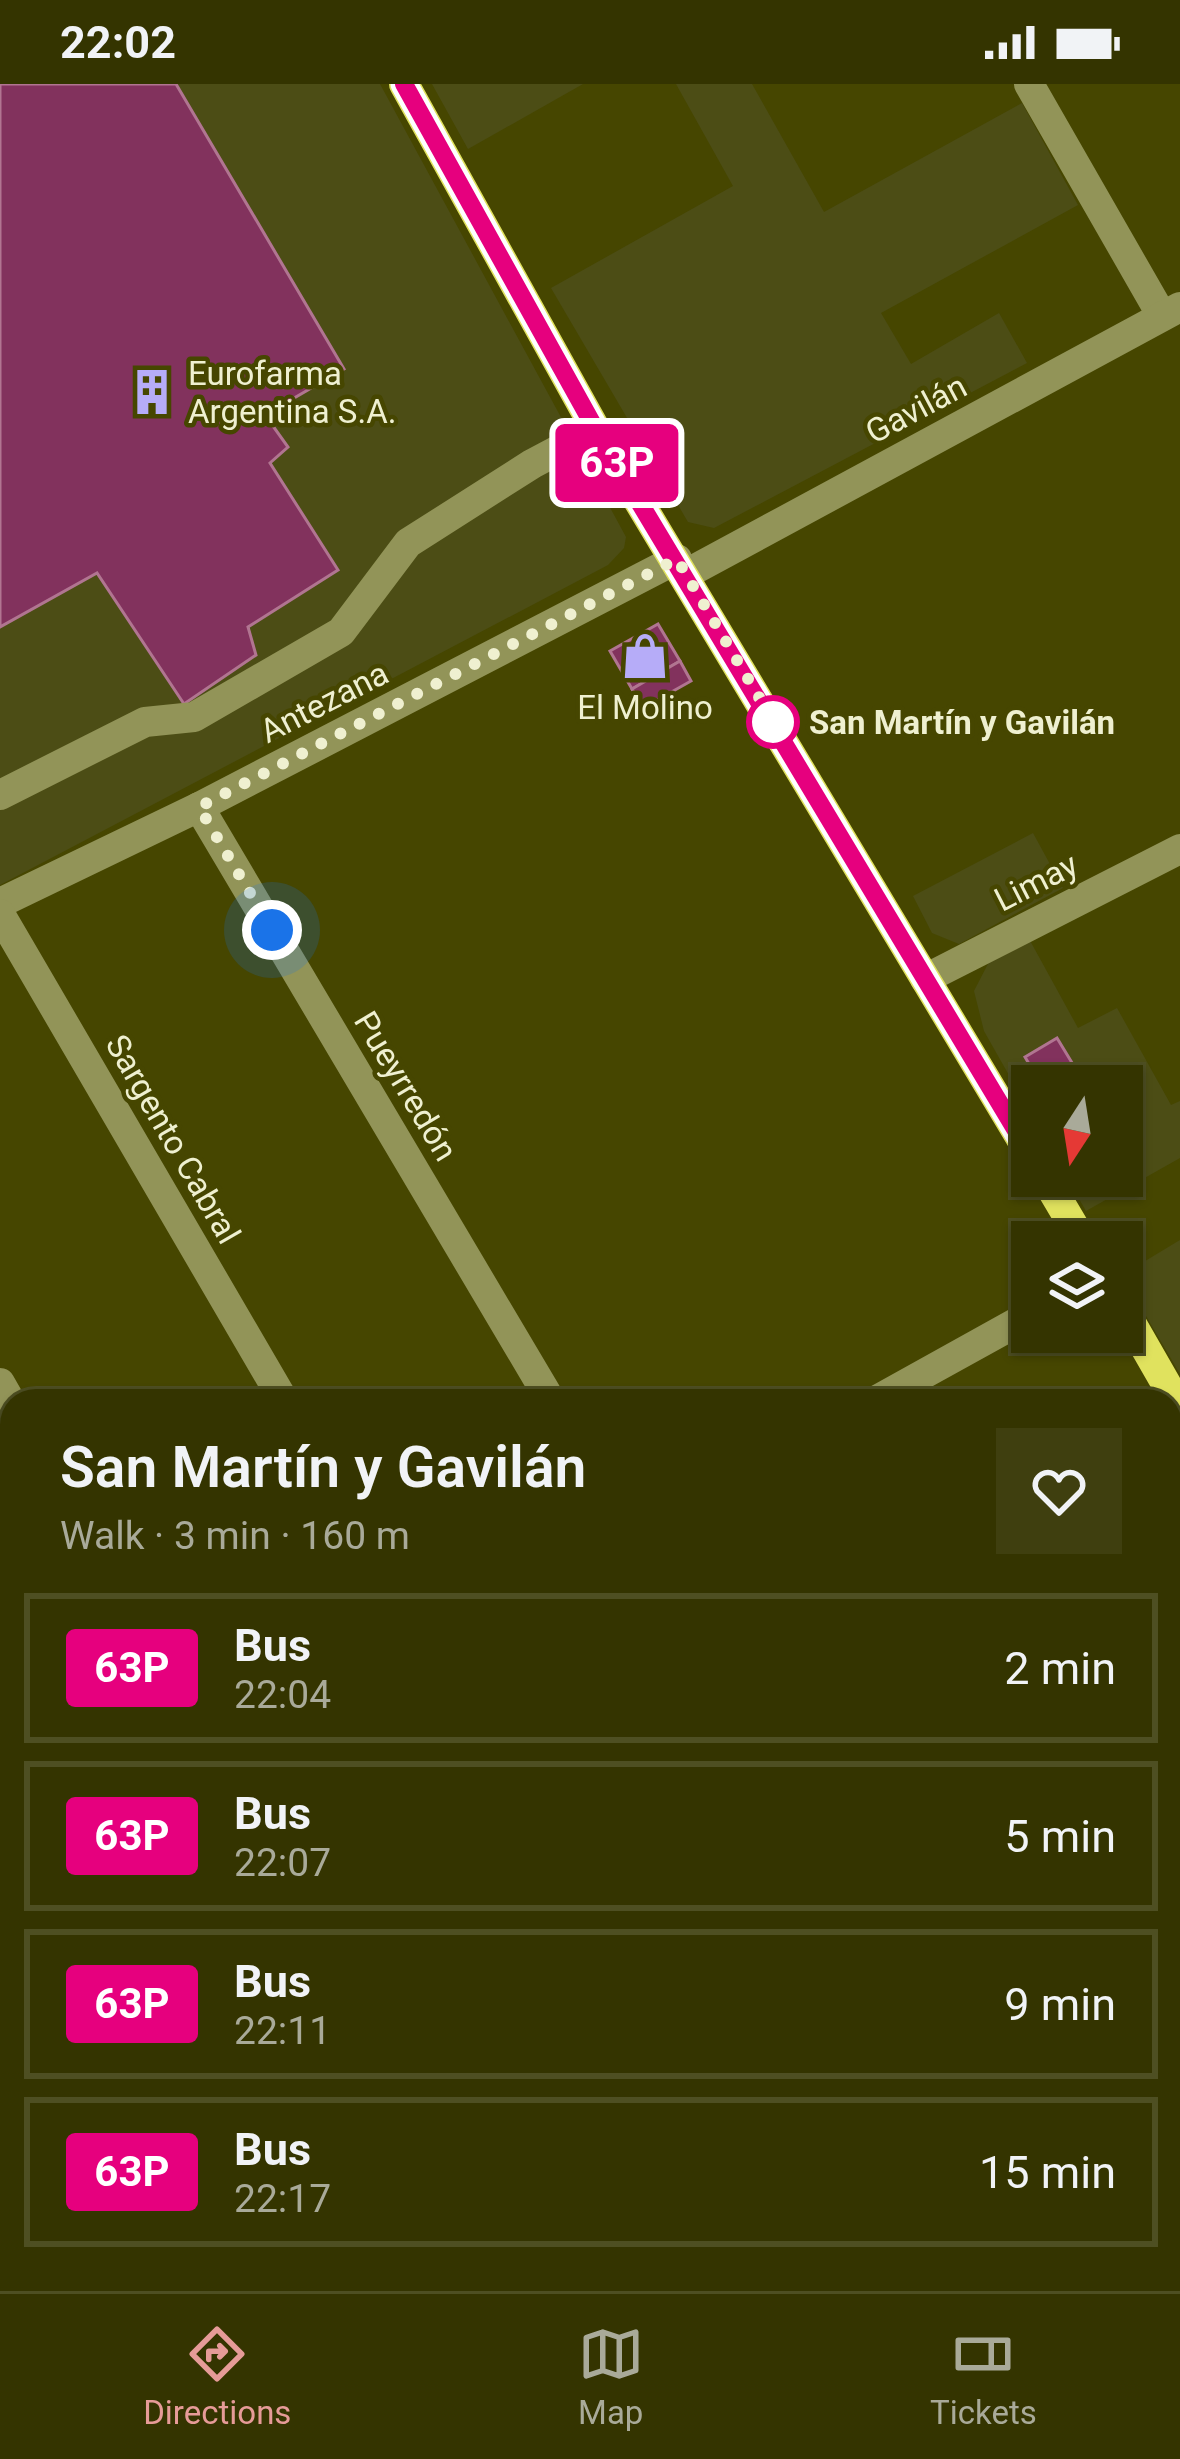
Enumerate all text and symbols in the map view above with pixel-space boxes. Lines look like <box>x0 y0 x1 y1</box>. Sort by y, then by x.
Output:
text: 22:02 <box>60 16 176 69</box>
place label: Eurofarma Argentina S.A. <box>188 354 396 431</box>
street label: Gavilán <box>859 366 973 452</box>
building icon: Eurofarma Argentina S.A. <box>127 367 177 417</box>
line badge: 63P <box>548 424 686 502</box>
text: 63P <box>579 438 655 487</box>
shop icon: El Molino <box>620 631 670 681</box>
street label: Antezana <box>253 653 395 751</box>
place label: El Molino <box>577 688 713 727</box>
marker: San Martín y Gavilán <box>748 697 798 747</box>
place label: San Martín y Gavilán <box>809 703 1115 742</box>
street label: Limay <box>988 844 1084 919</box>
your location <box>242 900 302 960</box>
street label: Pueyrredón <box>346 1004 466 1168</box>
street label: Sargento Cabral <box>97 1028 249 1250</box>
north arrow <box>1011 1065 1143 1197</box>
map controls <box>1011 1065 1143 1353</box>
button: layers <box>1011 1221 1143 1353</box>
button: heart <box>996 1428 1122 1554</box>
text: San Martín y Gavilán <box>60 1434 586 1501</box>
text: Walk · 3 min · 160 m <box>60 1513 410 1559</box>
text: Bus <box>234 1619 311 1672</box>
text: 2 min <box>1004 1642 1116 1695</box>
text: 63P <box>94 1643 170 1692</box>
text: 22:04 <box>234 1672 331 1718</box>
text: Bus <box>234 1787 311 1840</box>
text: 5 min <box>1004 1810 1116 1863</box>
text: 63P <box>94 1811 170 1860</box>
text: 22:07 <box>234 1840 331 1886</box>
text: Bus <box>234 1955 311 2008</box>
text: 9 min <box>1004 1978 1116 2031</box>
text: 63P <box>94 1979 170 2028</box>
text: 22:11 <box>234 2008 331 2054</box>
text: Bus <box>234 2123 311 2176</box>
text: 15 min <box>979 2146 1116 2199</box>
text: 63P <box>94 2147 170 2196</box>
text: 22:17 <box>234 2176 331 2222</box>
tab: Directions <box>143 2321 291 2432</box>
tab: Map <box>578 2321 644 2432</box>
tab: Tickets <box>930 2321 1037 2432</box>

